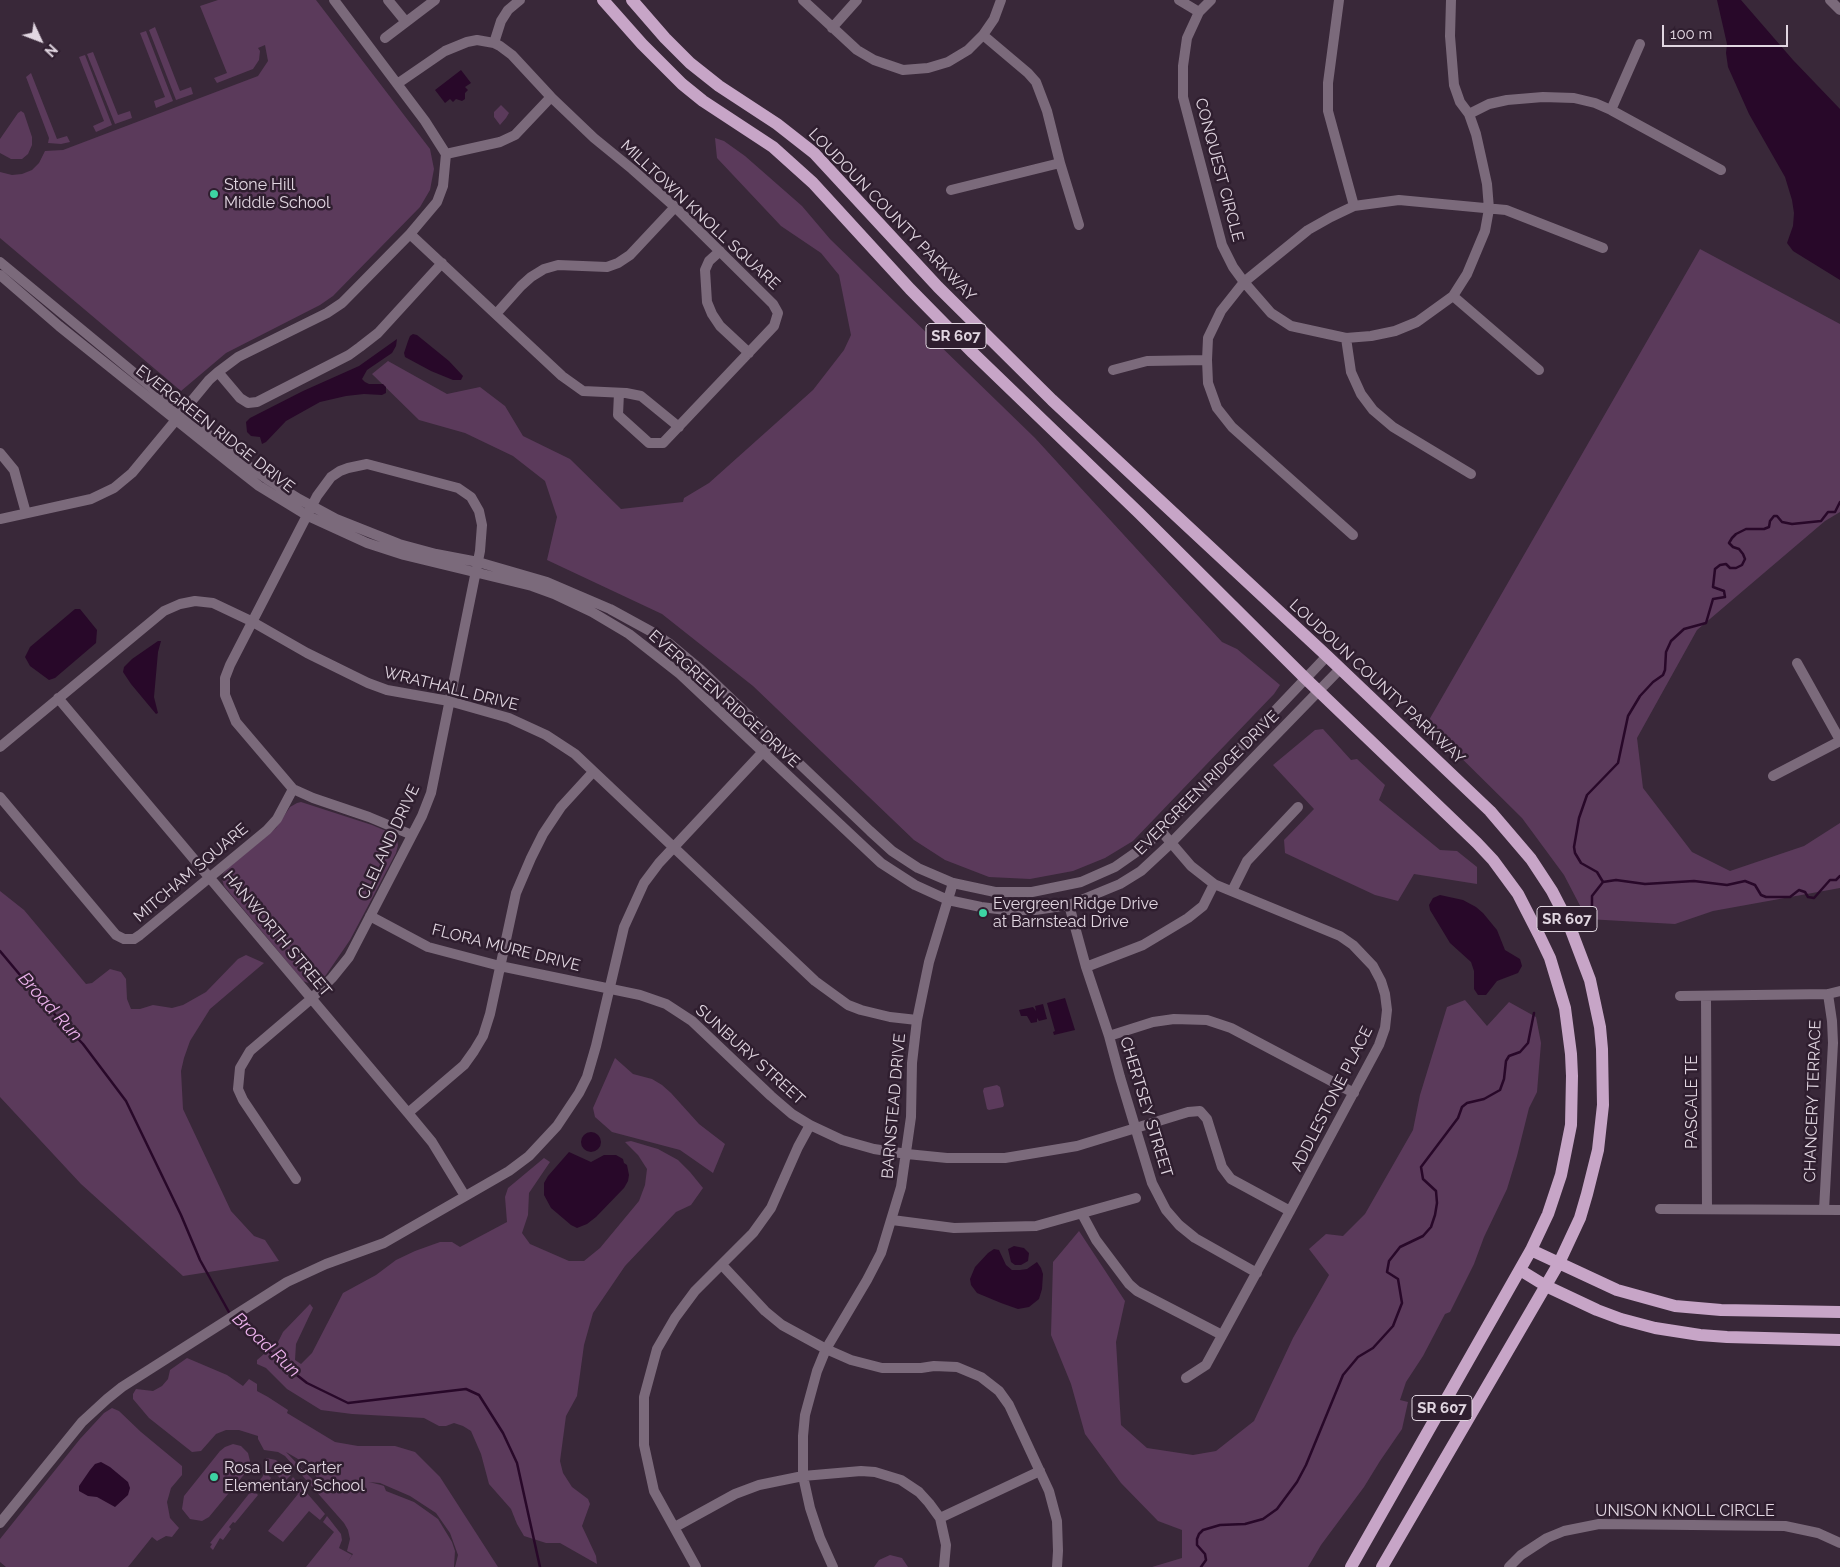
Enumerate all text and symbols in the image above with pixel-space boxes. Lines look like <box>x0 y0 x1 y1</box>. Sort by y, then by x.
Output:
north arrow <box>15 15 65 65</box>
scale bar <box>1665 15 1791 47</box>
text: 100 m <box>1670 25 1712 43</box>
text: N <box>41 41 60 60</box>
street label: CONQUEST CIRCLE <box>1191 96 1247 244</box>
street label: LOUDOUN COUNTY PARKWAY <box>804 125 980 305</box>
street label: MILLTOWN KNOLL SQUARE <box>616 136 784 294</box>
place label: Stone Hill Middle School <box>224 175 330 213</box>
marker: Stone Hill Middle School <box>208 188 220 200</box>
road number: SR 607 <box>926 324 986 348</box>
street label: EVERGREEN RIDGE DRIVE <box>132 361 298 497</box>
street label: LOUDOUN COUNTY PARKWAY <box>1285 596 1469 768</box>
street label: EVERGREEN RIDGE DRIVE <box>645 626 803 772</box>
street label: WRATHALL DRIVE <box>382 663 520 715</box>
street label: EVERGREEN RIDGE DRIVE <box>1131 707 1283 859</box>
street label: CLELAND DRIVE <box>354 782 424 902</box>
street label: MITCHAM SQUARE <box>130 820 252 926</box>
street label: HANWORTH STREET <box>219 867 335 1001</box>
place label: Evergreen Ridge Drive at Barnstead Drive <box>993 894 1158 932</box>
road number: SR 607 <box>1537 906 1597 932</box>
marker: Evergreen Ridge Drive at Barnstead Drive <box>977 907 989 919</box>
street label: FLORA MURE DRIVE <box>430 920 582 976</box>
water label: Broad Run <box>13 968 87 1046</box>
street label: SUNBURY STREET <box>691 1001 809 1109</box>
street label: CHANCERY TERRACE <box>1801 1019 1825 1183</box>
street label: ADDLESTONE PLACE <box>1287 1023 1377 1175</box>
street label: BARNSTEAD DRIVE <box>878 1032 910 1180</box>
street label: CHERTSEY STREET <box>1116 1035 1176 1179</box>
street label: PASCALE TE <box>1682 1055 1702 1149</box>
water label: Broad Run <box>227 1308 305 1382</box>
road number: SR 607 <box>1412 1396 1472 1420</box>
place label: Rosa Lee Carter Elementary School <box>224 1458 364 1496</box>
marker: Rosa Lee Carter Elementary School <box>208 1471 220 1483</box>
street label: UNISON KNOLL CIRCLE <box>1595 1501 1775 1521</box>

